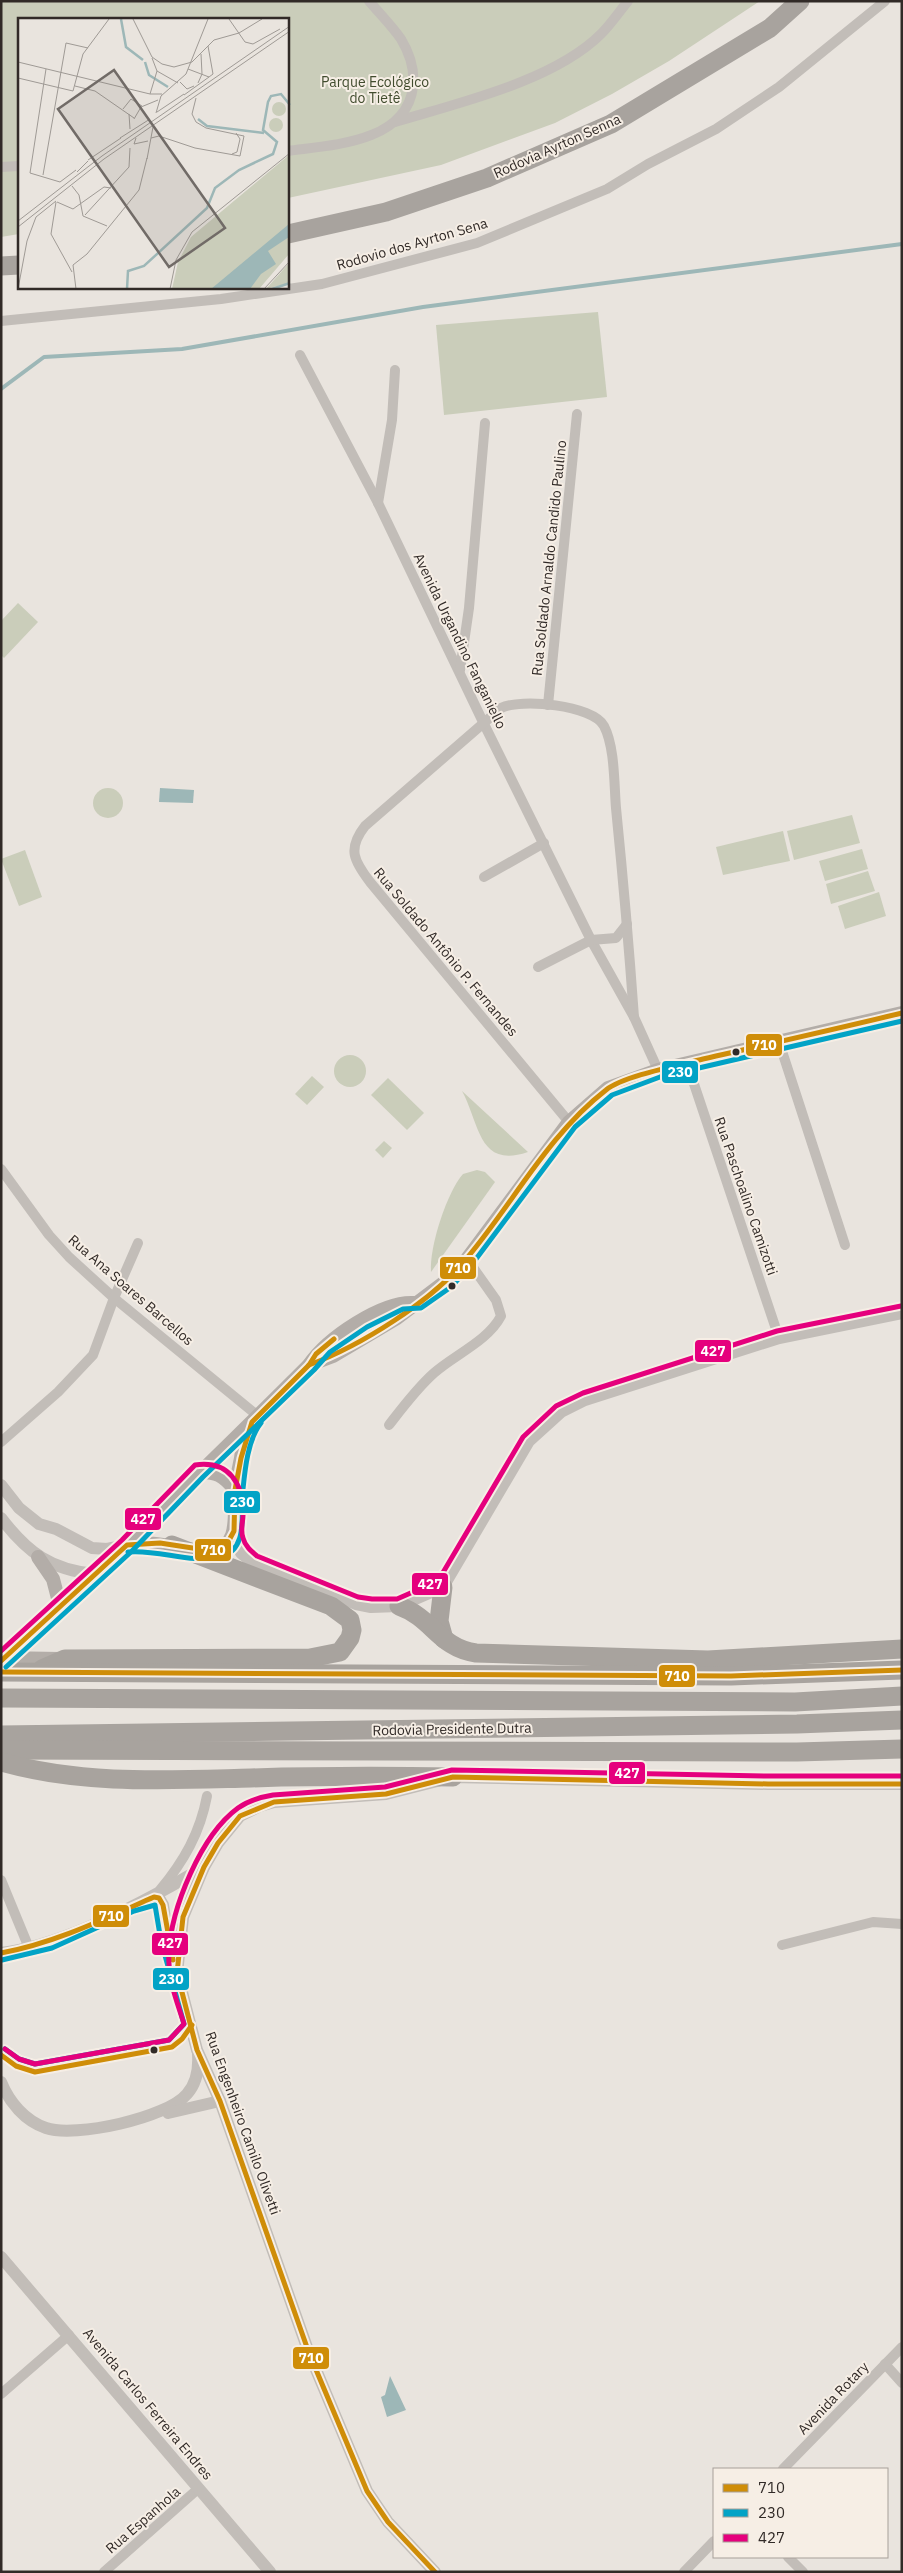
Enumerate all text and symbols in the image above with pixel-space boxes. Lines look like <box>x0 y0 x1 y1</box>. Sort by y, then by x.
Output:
inset map <box>18 18 289 289</box>
park label: Parque Ecológico do Tietê <box>321 73 429 107</box>
street label: Rodovia Ayrton Senna <box>490 110 624 182</box>
street label: Rodovio dos Ayrton Sena <box>334 214 490 274</box>
street label: Rua Soldado Arnaldo Candido Paulino <box>528 439 570 677</box>
street label: Avenida Urgandino Fanganiello <box>410 550 511 732</box>
street label: Rua Soldado Antônio P. Fernandes <box>370 864 522 1040</box>
line badge: 710 <box>745 1033 783 1057</box>
text: 710 <box>751 1036 777 1054</box>
unlabelled marker <box>731 1047 741 1057</box>
line badge: 230 <box>661 1060 699 1084</box>
text: 230 <box>667 1063 693 1081</box>
street label: Rua Paschoalino Camizotti <box>710 1114 782 1278</box>
street label: Rua Ana Soares Barcellos <box>65 1231 198 1349</box>
line badge: 710 <box>439 1256 477 1280</box>
text: 710 <box>445 1259 471 1277</box>
unlabelled marker <box>447 1281 457 1291</box>
line badge: 427 <box>694 1339 732 1363</box>
text: 427 <box>700 1342 726 1360</box>
line badge: 230 <box>223 1490 261 1514</box>
text: 230 <box>229 1493 255 1511</box>
line badge: 427 <box>124 1507 162 1531</box>
text: 427 <box>130 1510 156 1528</box>
line badge: 710 <box>194 1538 232 1562</box>
text: 710 <box>200 1541 226 1559</box>
line badge: 427 <box>411 1572 449 1596</box>
text: 427 <box>417 1575 443 1593</box>
line badge: 710 <box>658 1664 696 1688</box>
text: 710 <box>664 1667 690 1685</box>
street label: Rodovia Presidente Dutra <box>372 1719 532 1739</box>
line badge: 427 <box>608 1761 646 1785</box>
text: 427 <box>614 1764 640 1782</box>
line badge: 710 <box>92 1904 130 1928</box>
text: 710 <box>98 1907 124 1925</box>
line badge: 427 <box>151 1932 189 1956</box>
text: 427 <box>157 1934 183 1952</box>
line badge: 230 <box>152 1967 190 1991</box>
text: 230 <box>158 1970 184 1988</box>
street label: Rua Engenheiro Camilo Olivetti <box>201 2029 285 2217</box>
unlabelled marker <box>149 2045 159 2055</box>
street label: Avenida Carlos Ferreira Endres <box>79 2324 217 2484</box>
line badge: 710 <box>292 2346 330 2370</box>
text: 710 <box>298 2349 324 2367</box>
street label: Avenida Rotary <box>794 2358 872 2438</box>
legend <box>713 2468 888 2558</box>
text: 710 <box>758 2478 785 2497</box>
street label: Rua Espanhola <box>102 2482 185 2557</box>
text: 230 <box>758 2503 785 2522</box>
text: 427 <box>758 2528 785 2547</box>

